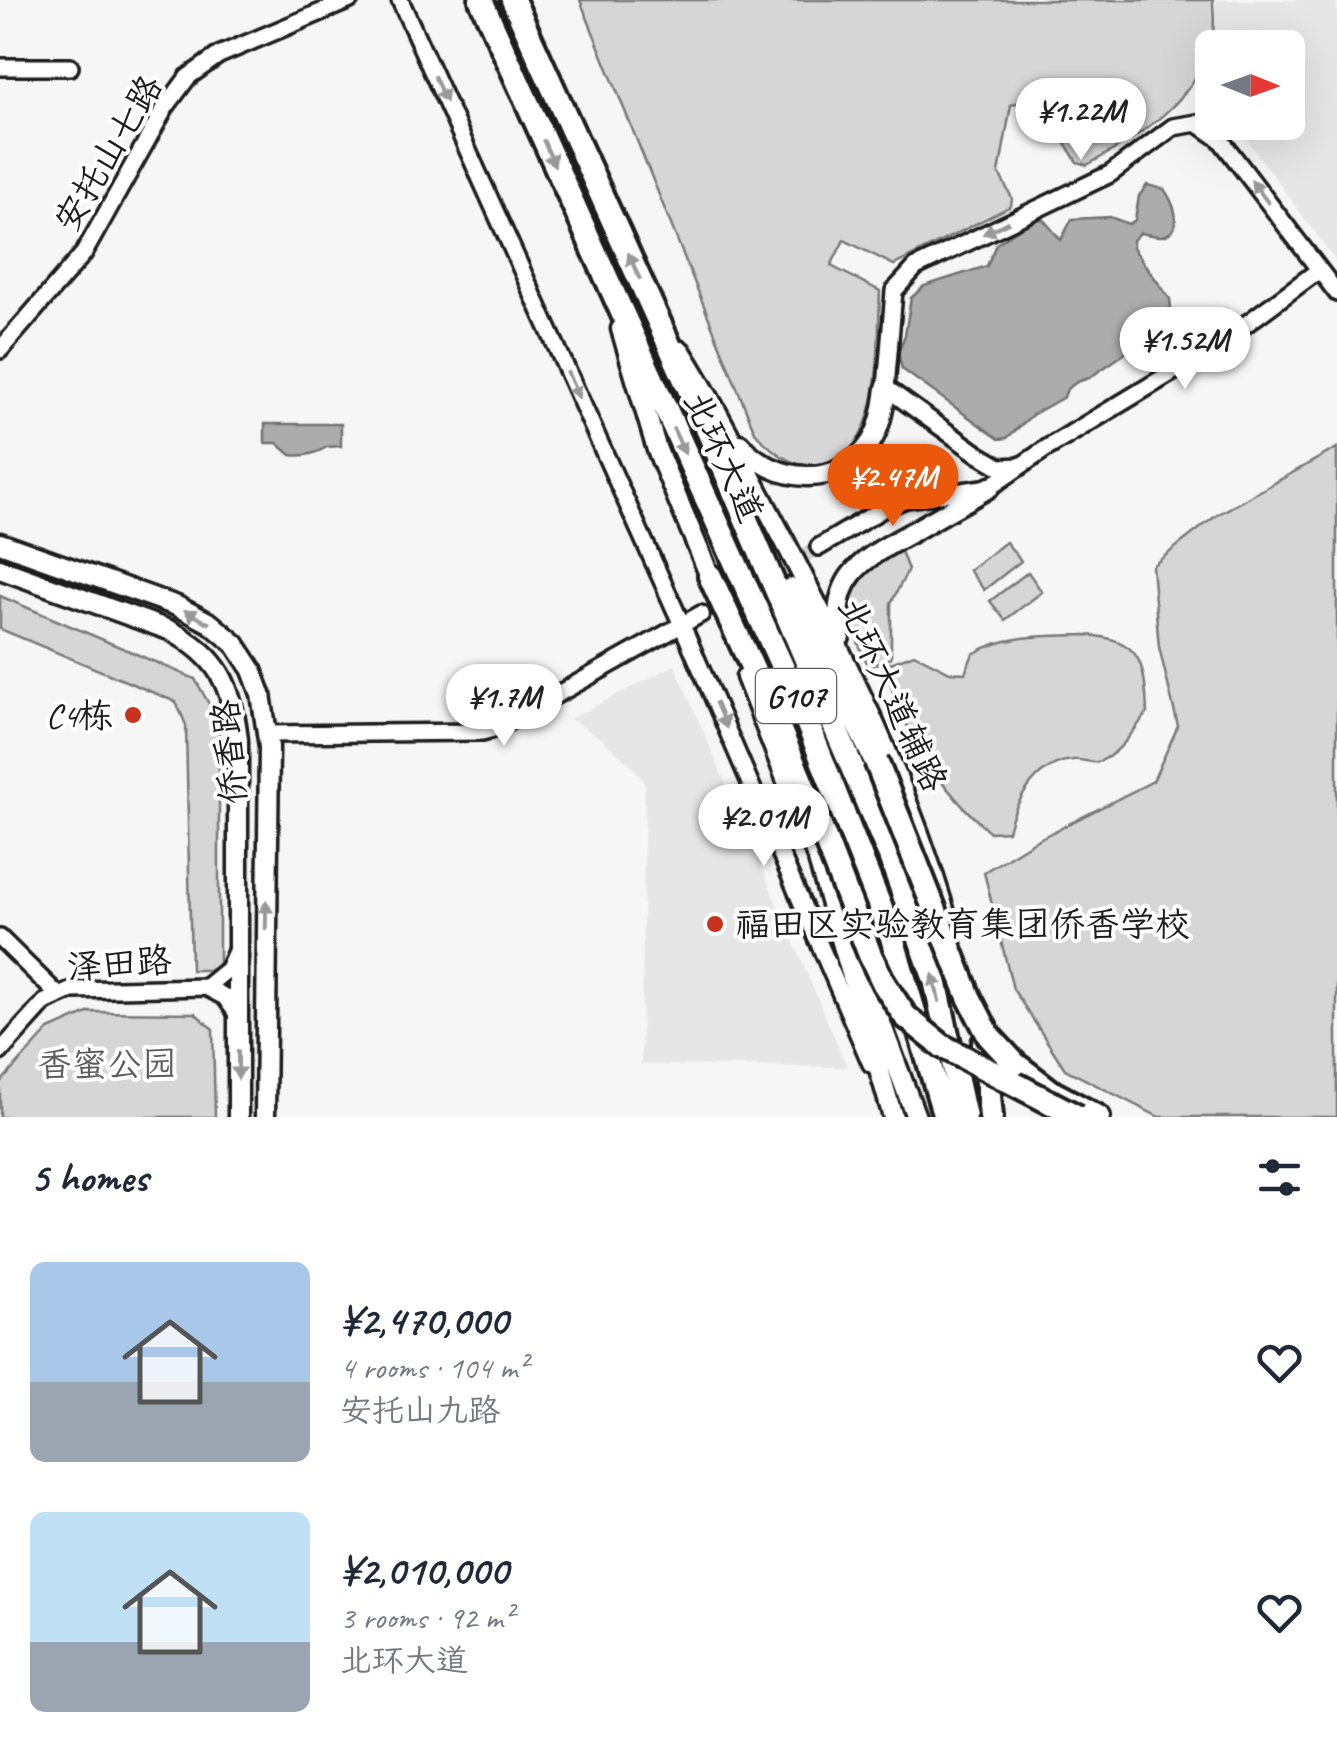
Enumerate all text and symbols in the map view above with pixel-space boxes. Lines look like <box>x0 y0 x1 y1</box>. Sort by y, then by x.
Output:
north arrow <box>1195 30 1305 140</box>
map controls <box>1195 30 1305 140</box>
street label: 安托山七路 <box>44 67 173 240</box>
one-way arrow <box>431 75 448 104</box>
pin: ¥1.22M <box>1000 78 1162 163</box>
text: ¥1.22M <box>1037 90 1125 131</box>
one-way arrow <box>541 138 557 168</box>
one-way arrow <box>1250 180 1271 206</box>
one-way arrow <box>981 219 1010 236</box>
one-way arrow <box>626 251 642 281</box>
pin: ¥1.52M <box>1104 307 1266 392</box>
text: ¥1.52M <box>1142 319 1228 360</box>
one-way arrow <box>565 370 581 400</box>
street label: 北环大道 <box>674 383 774 529</box>
one-way arrow <box>671 426 687 456</box>
pin: ¥2.47M <box>812 444 974 529</box>
text: ¥2.47M <box>849 456 937 497</box>
street label: 北环大道辅路 <box>828 590 957 799</box>
one-way arrow <box>182 608 211 625</box>
pin: ¥1.7M <box>434 664 574 749</box>
road number: G107 <box>756 669 836 723</box>
text: ¥1.7M <box>468 676 540 717</box>
place label: C4栋 <box>46 693 113 738</box>
street label: 侨香路 <box>203 698 256 806</box>
one-way arrow <box>713 700 729 730</box>
marker: C4栋 <box>122 704 144 726</box>
pin: ¥2.01M <box>683 784 845 869</box>
text: ¥2.01M <box>720 796 808 837</box>
one-way arrow <box>259 898 275 930</box>
place label: 福田区实验教育集团侨香学校 <box>735 902 1190 947</box>
marker: 福田区实验教育集团侨香学校 <box>704 913 726 935</box>
street label: 泽田路 <box>65 937 173 990</box>
one-way arrow <box>928 972 943 1003</box>
park label: 香蜜公园 <box>37 1042 177 1087</box>
one-way arrow <box>230 1050 246 1082</box>
icon: filters <box>1252 1150 1307 1205</box>
text: 5 homes <box>30 1151 148 1204</box>
text: ¥2,470,000 <box>340 1294 508 1347</box>
icon: home <box>110 1302 230 1422</box>
icon: heart <box>1252 1335 1307 1390</box>
text: 4 rooms · 104 m² <box>340 1347 527 1388</box>
text: 安托山九路 <box>340 1390 500 1431</box>
text: ¥2,010,000 <box>340 1544 508 1597</box>
icon: home <box>110 1552 230 1672</box>
icon: heart <box>1252 1585 1307 1640</box>
text: 3 rooms · 92 m² <box>340 1597 513 1638</box>
text: 北环大道 <box>340 1640 468 1681</box>

